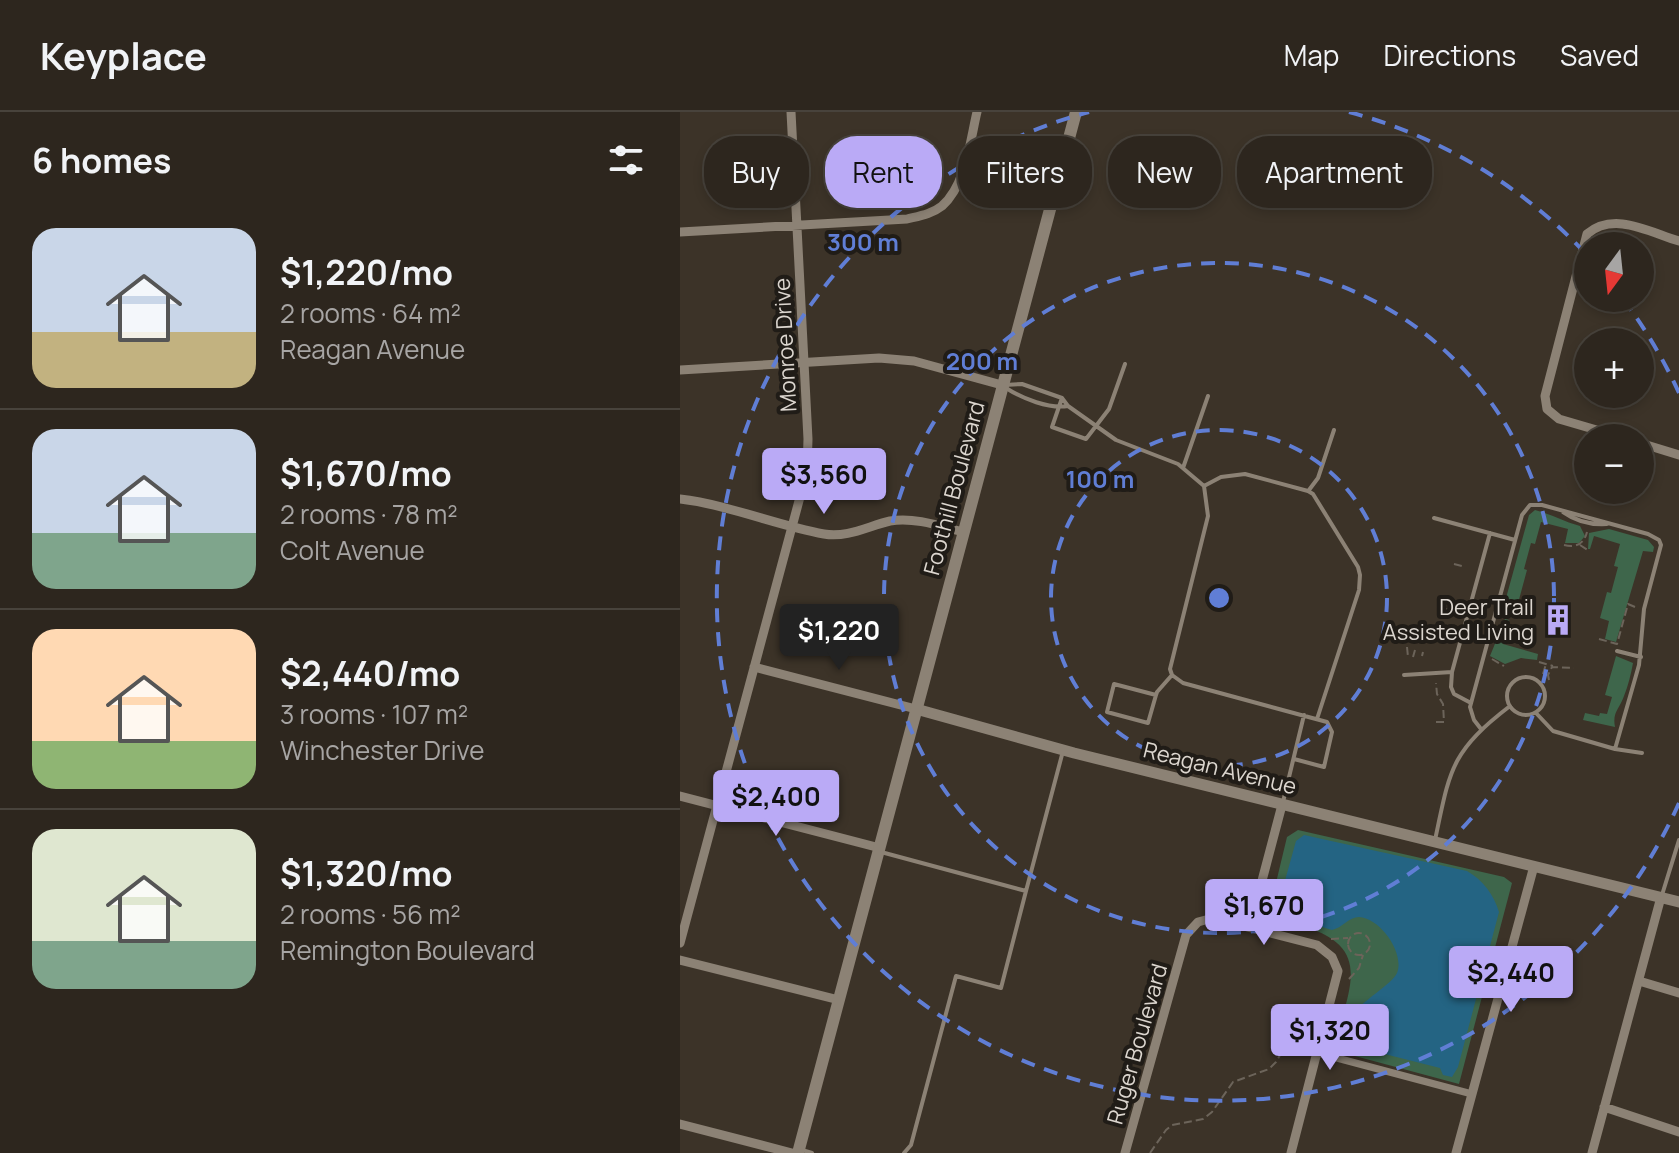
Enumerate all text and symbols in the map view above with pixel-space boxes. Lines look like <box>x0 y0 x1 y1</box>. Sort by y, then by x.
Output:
text: Keyplace <box>40 29 207 81</box>
text: Map <box>1284 36 1339 74</box>
text: Directions <box>1383 36 1516 74</box>
text: Saved <box>1560 36 1639 74</box>
chip: Buy <box>704 136 809 208</box>
chip: Rent <box>825 136 942 208</box>
chip: Filters <box>958 136 1092 208</box>
chip: New <box>1108 136 1221 208</box>
chip: Apartment <box>1237 136 1432 208</box>
text: 6 homes <box>32 137 171 183</box>
icon: filters <box>604 138 648 182</box>
text: 300 m <box>827 225 899 258</box>
north arrow <box>1574 232 1654 312</box>
map controls <box>1574 232 1654 504</box>
text: $1,220/mo <box>280 249 453 295</box>
icon: home <box>96 260 192 356</box>
street label: Monroe Drive <box>767 277 803 413</box>
text: 2 rooms · 64 m² <box>280 295 461 331</box>
button: + <box>1574 328 1654 408</box>
text: Reagan Avenue <box>280 331 465 367</box>
text: 200 m <box>946 344 1018 377</box>
street label: Foothill Boulevard <box>916 398 992 578</box>
button: − <box>1574 424 1654 504</box>
pin: $3,560 <box>759 448 889 516</box>
text: $1,670/mo <box>280 450 452 496</box>
text: $3,560 <box>780 456 868 492</box>
icon: home <box>96 461 192 557</box>
text: 100 m <box>1066 462 1134 495</box>
text: 2 rooms · 78 m² <box>280 496 458 532</box>
text: Colt Avenue <box>280 532 425 568</box>
centre of rings <box>1205 584 1233 612</box>
place label: Deer Trail Assisted Living <box>1383 592 1534 647</box>
building icon: Deer Trail Assisted Living <box>1541 603 1575 637</box>
pin: $1,220 <box>774 604 904 672</box>
text: $1,220 <box>798 612 880 648</box>
text: $2,440/mo <box>280 650 460 696</box>
icon: home <box>96 661 192 757</box>
text: 3 rooms · 107 m² <box>280 696 468 732</box>
text: Winchester Drive <box>280 732 484 768</box>
street label: Reagan Avenue <box>1140 734 1300 802</box>
pin: $2,400 <box>711 770 841 838</box>
text: $2,400 <box>731 778 821 814</box>
text: $1,320/mo <box>280 850 453 896</box>
icon: home <box>96 861 192 957</box>
pin: $1,670 <box>1199 879 1329 947</box>
text: $1,670 <box>1223 887 1305 923</box>
text: 2 rooms · 56 m² <box>280 896 461 932</box>
text: Remington Boulevard <box>280 932 535 968</box>
pin: $2,440 <box>1446 946 1576 1014</box>
text: $2,440 <box>1467 954 1555 990</box>
street label: Ruger Boulevard <box>1100 960 1174 1128</box>
pin: $1,320 <box>1265 1004 1395 1072</box>
text: $1,320 <box>1289 1012 1371 1048</box>

